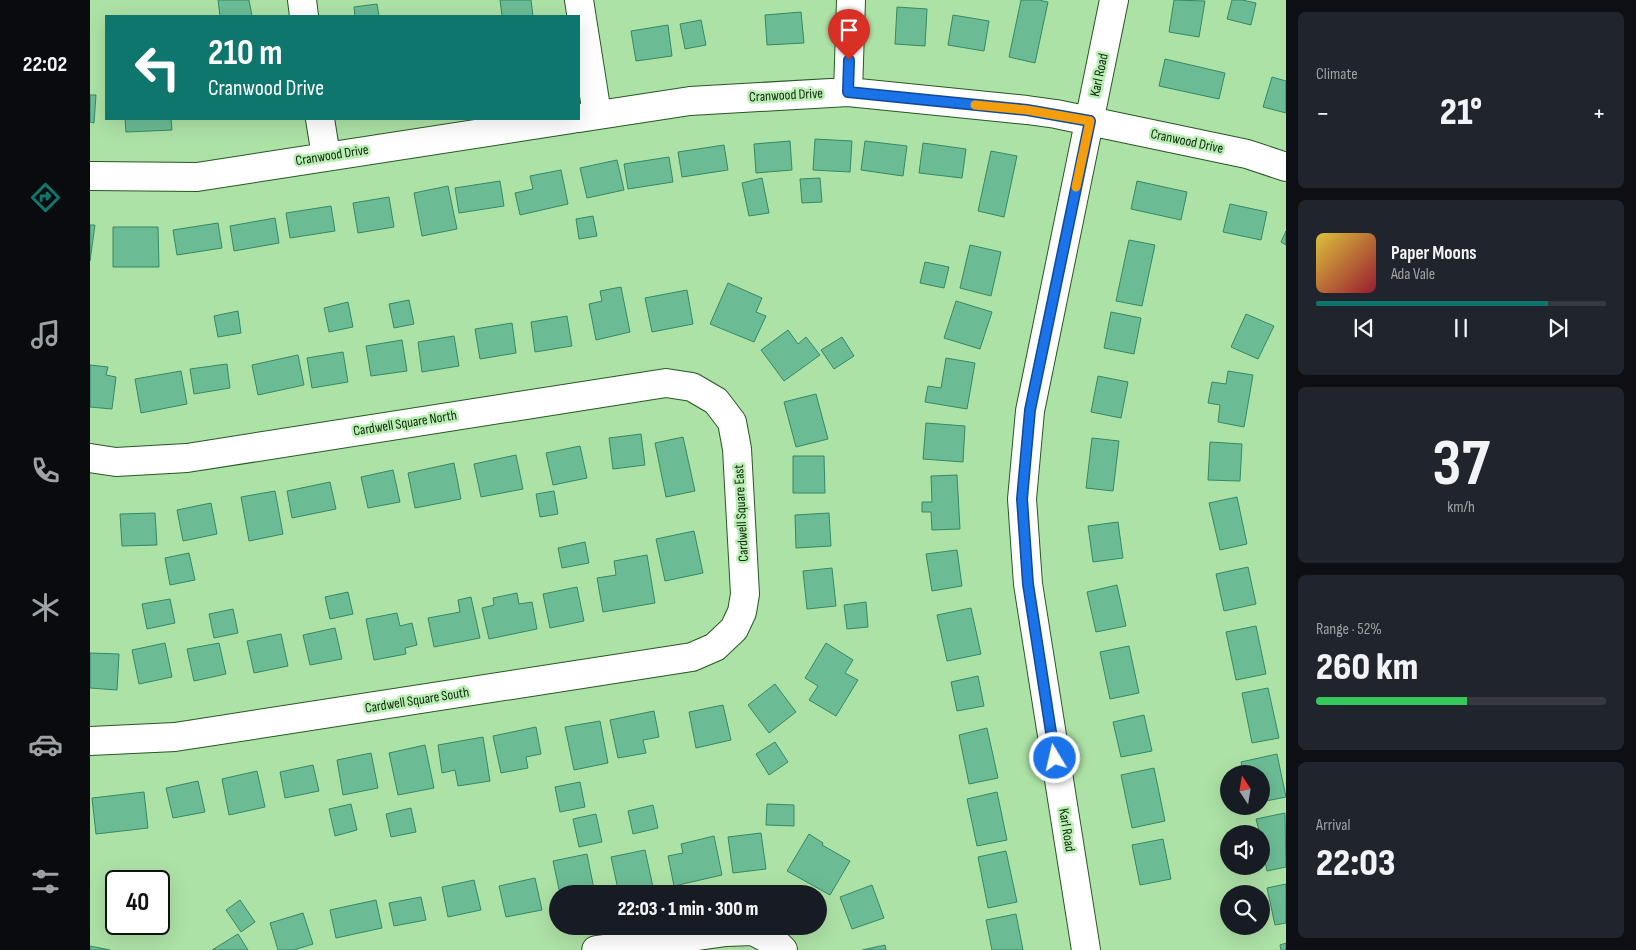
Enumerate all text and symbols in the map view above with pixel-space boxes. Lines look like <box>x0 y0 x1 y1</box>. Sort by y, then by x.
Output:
pin <box>828 9 870 60</box>
icon: arrive <box>835 16 863 44</box>
text: 210 m <box>208 32 282 75</box>
icon: left <box>125 35 190 100</box>
text: 22:02 <box>23 51 67 78</box>
street label: Karl Road <box>1086 52 1112 98</box>
text: Climate <box>1316 65 1358 84</box>
text: Cranwood Drive <box>208 75 324 102</box>
street label: Cranwood Drive <box>749 85 823 105</box>
text: 21° <box>1440 90 1482 135</box>
text: − <box>1316 97 1330 130</box>
text: + <box>1592 97 1606 130</box>
street label: Cranwood Drive <box>1149 125 1225 157</box>
street label: Cranwood Drive <box>294 141 370 169</box>
icon: directions <box>28 180 63 215</box>
text: Paper Moons <box>1391 242 1477 265</box>
text: Ada Vale <box>1391 265 1435 284</box>
icon: previous <box>1350 314 1378 342</box>
icon: pause <box>1447 314 1475 342</box>
icon: next <box>1544 314 1572 342</box>
icon: music <box>28 317 63 352</box>
street label: Cardwell Square North <box>352 406 458 440</box>
text: 37 <box>1432 426 1490 504</box>
icon: phone <box>28 453 63 488</box>
street label: Cardwell Square East <box>730 464 752 562</box>
text: km/h <box>1447 498 1475 517</box>
icon: climate <box>28 590 63 625</box>
text: Range · 52% <box>1316 620 1382 639</box>
text: 260 km <box>1316 645 1418 690</box>
street label: Cardwell Square South <box>364 683 470 717</box>
icon: car <box>28 727 63 762</box>
position arrow <box>1028 731 1080 783</box>
north arrow <box>1220 765 1270 815</box>
map controls <box>1220 765 1270 935</box>
street label: Karl Road <box>1055 807 1079 853</box>
text: Arrival <box>1316 816 1350 835</box>
button: sound <box>1220 825 1270 875</box>
text: 22:03 <box>1316 841 1395 886</box>
icon: filters <box>28 864 63 899</box>
speed limit sign: 40 <box>105 870 170 935</box>
button: search <box>1220 885 1270 935</box>
text: 22:03 · 1 min · 300 m <box>618 898 758 921</box>

